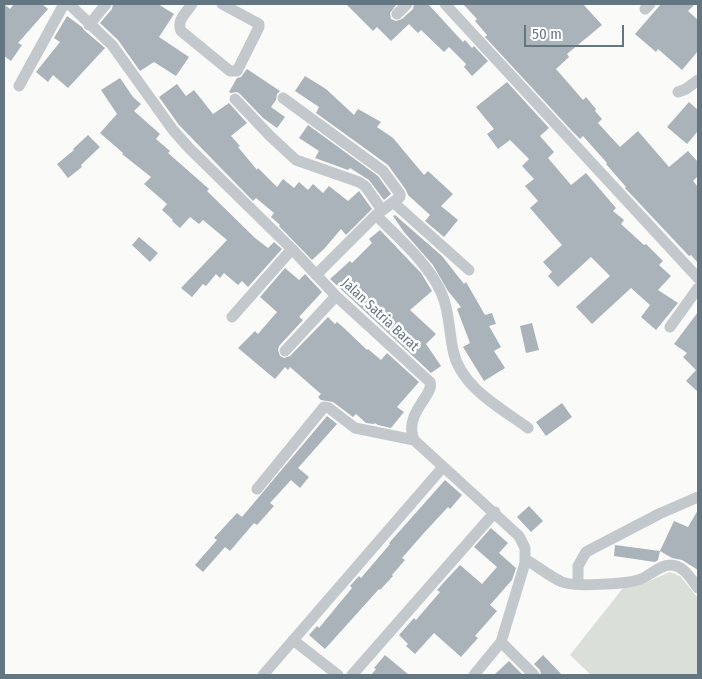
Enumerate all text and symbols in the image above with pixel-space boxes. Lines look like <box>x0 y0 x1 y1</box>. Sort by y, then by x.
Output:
scale bar <box>527 15 627 47</box>
text: 50 m <box>532 25 562 43</box>
street label: Jalan Satria Barat <box>338 275 422 355</box>

